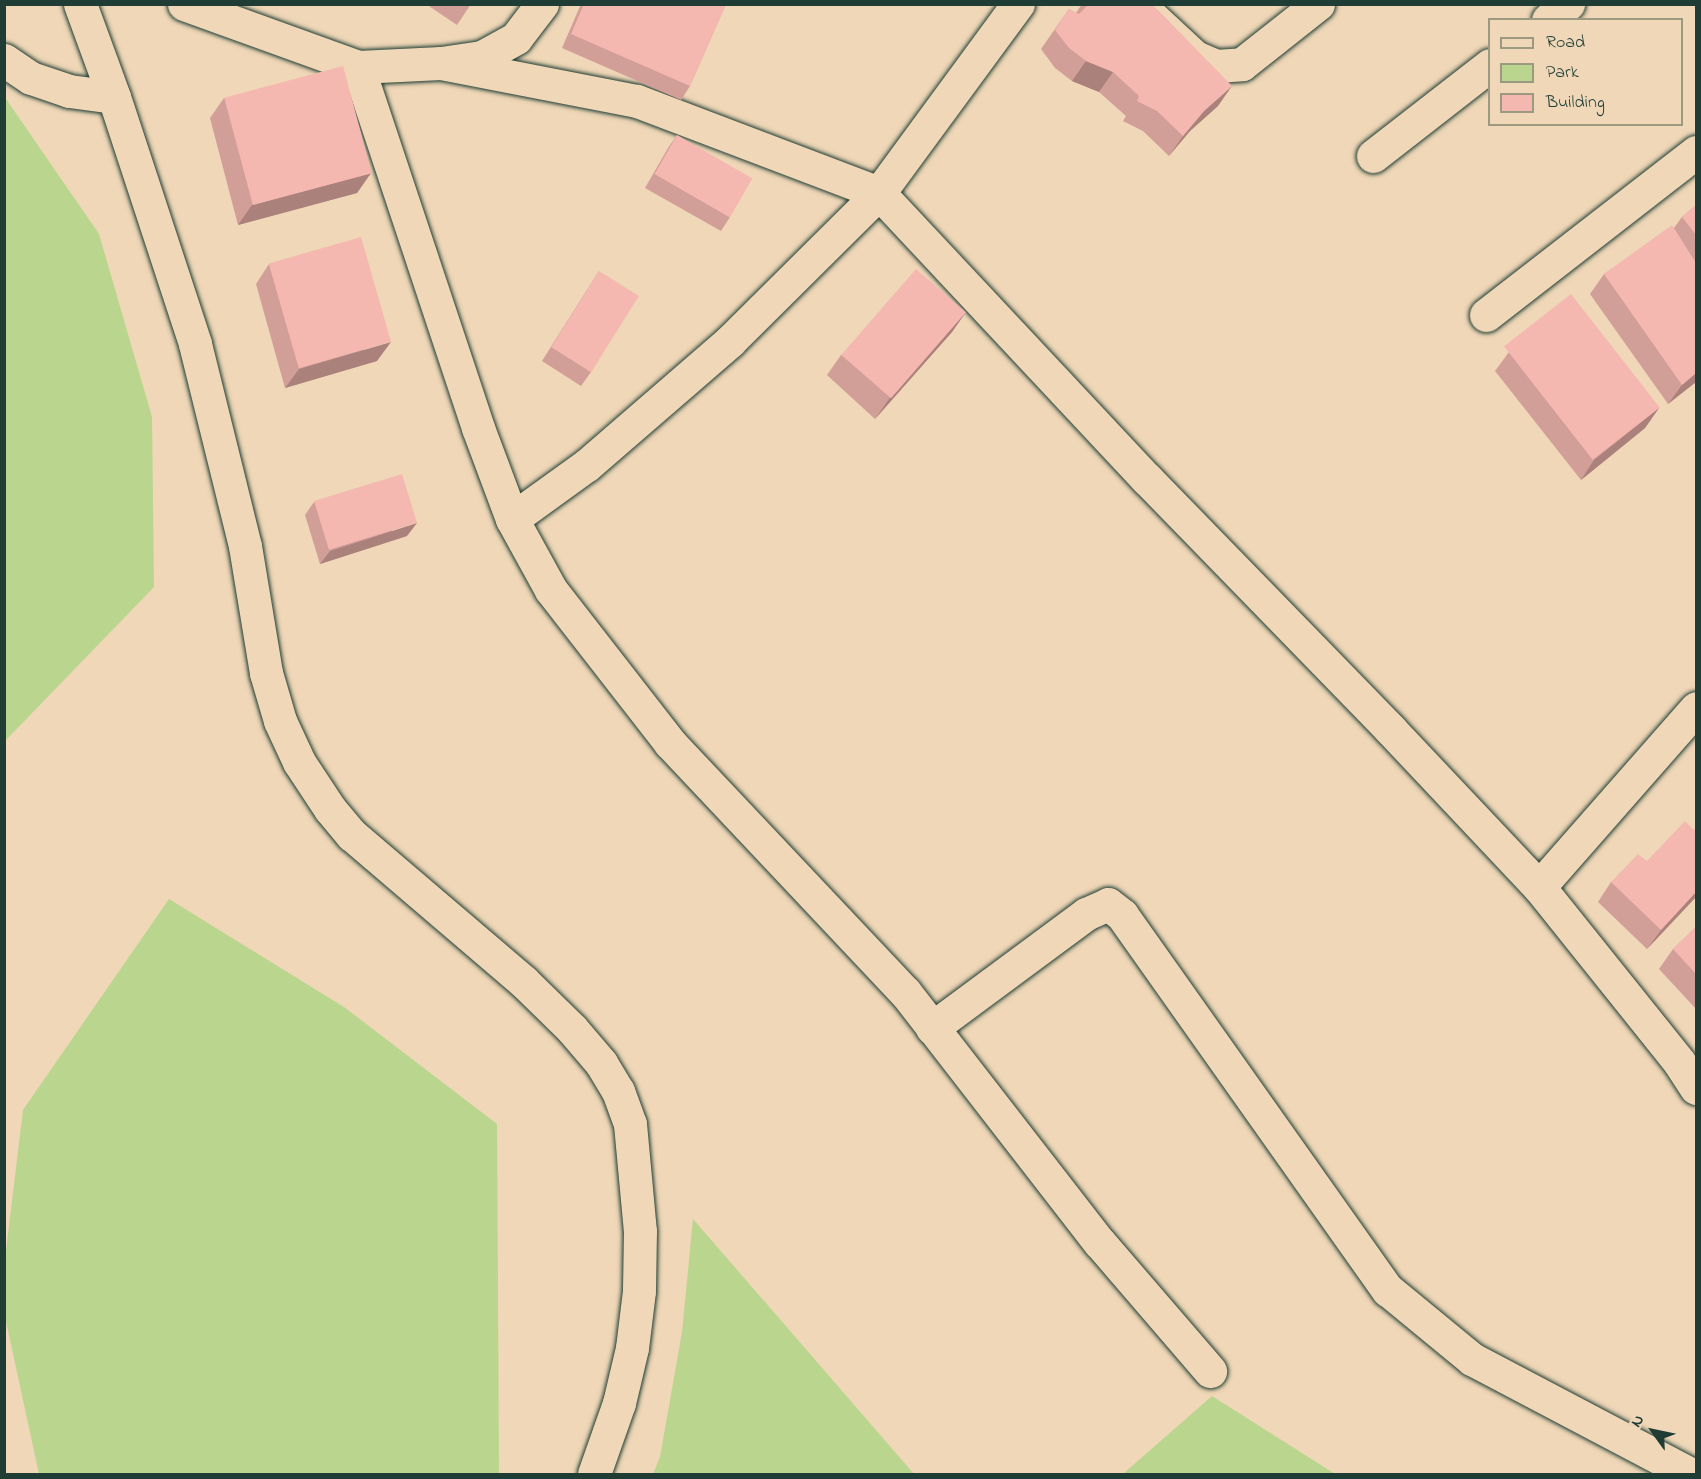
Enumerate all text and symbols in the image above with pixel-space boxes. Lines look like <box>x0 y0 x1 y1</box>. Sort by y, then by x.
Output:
legend <box>1488 18 1683 126</box>
text: Road <box>1546 30 1585 56</box>
text: Park <box>1546 60 1579 86</box>
text: Building <box>1546 90 1605 116</box>
north arrow <box>1623 1401 1683 1461</box>
text: N <box>1625 1410 1651 1432</box>

